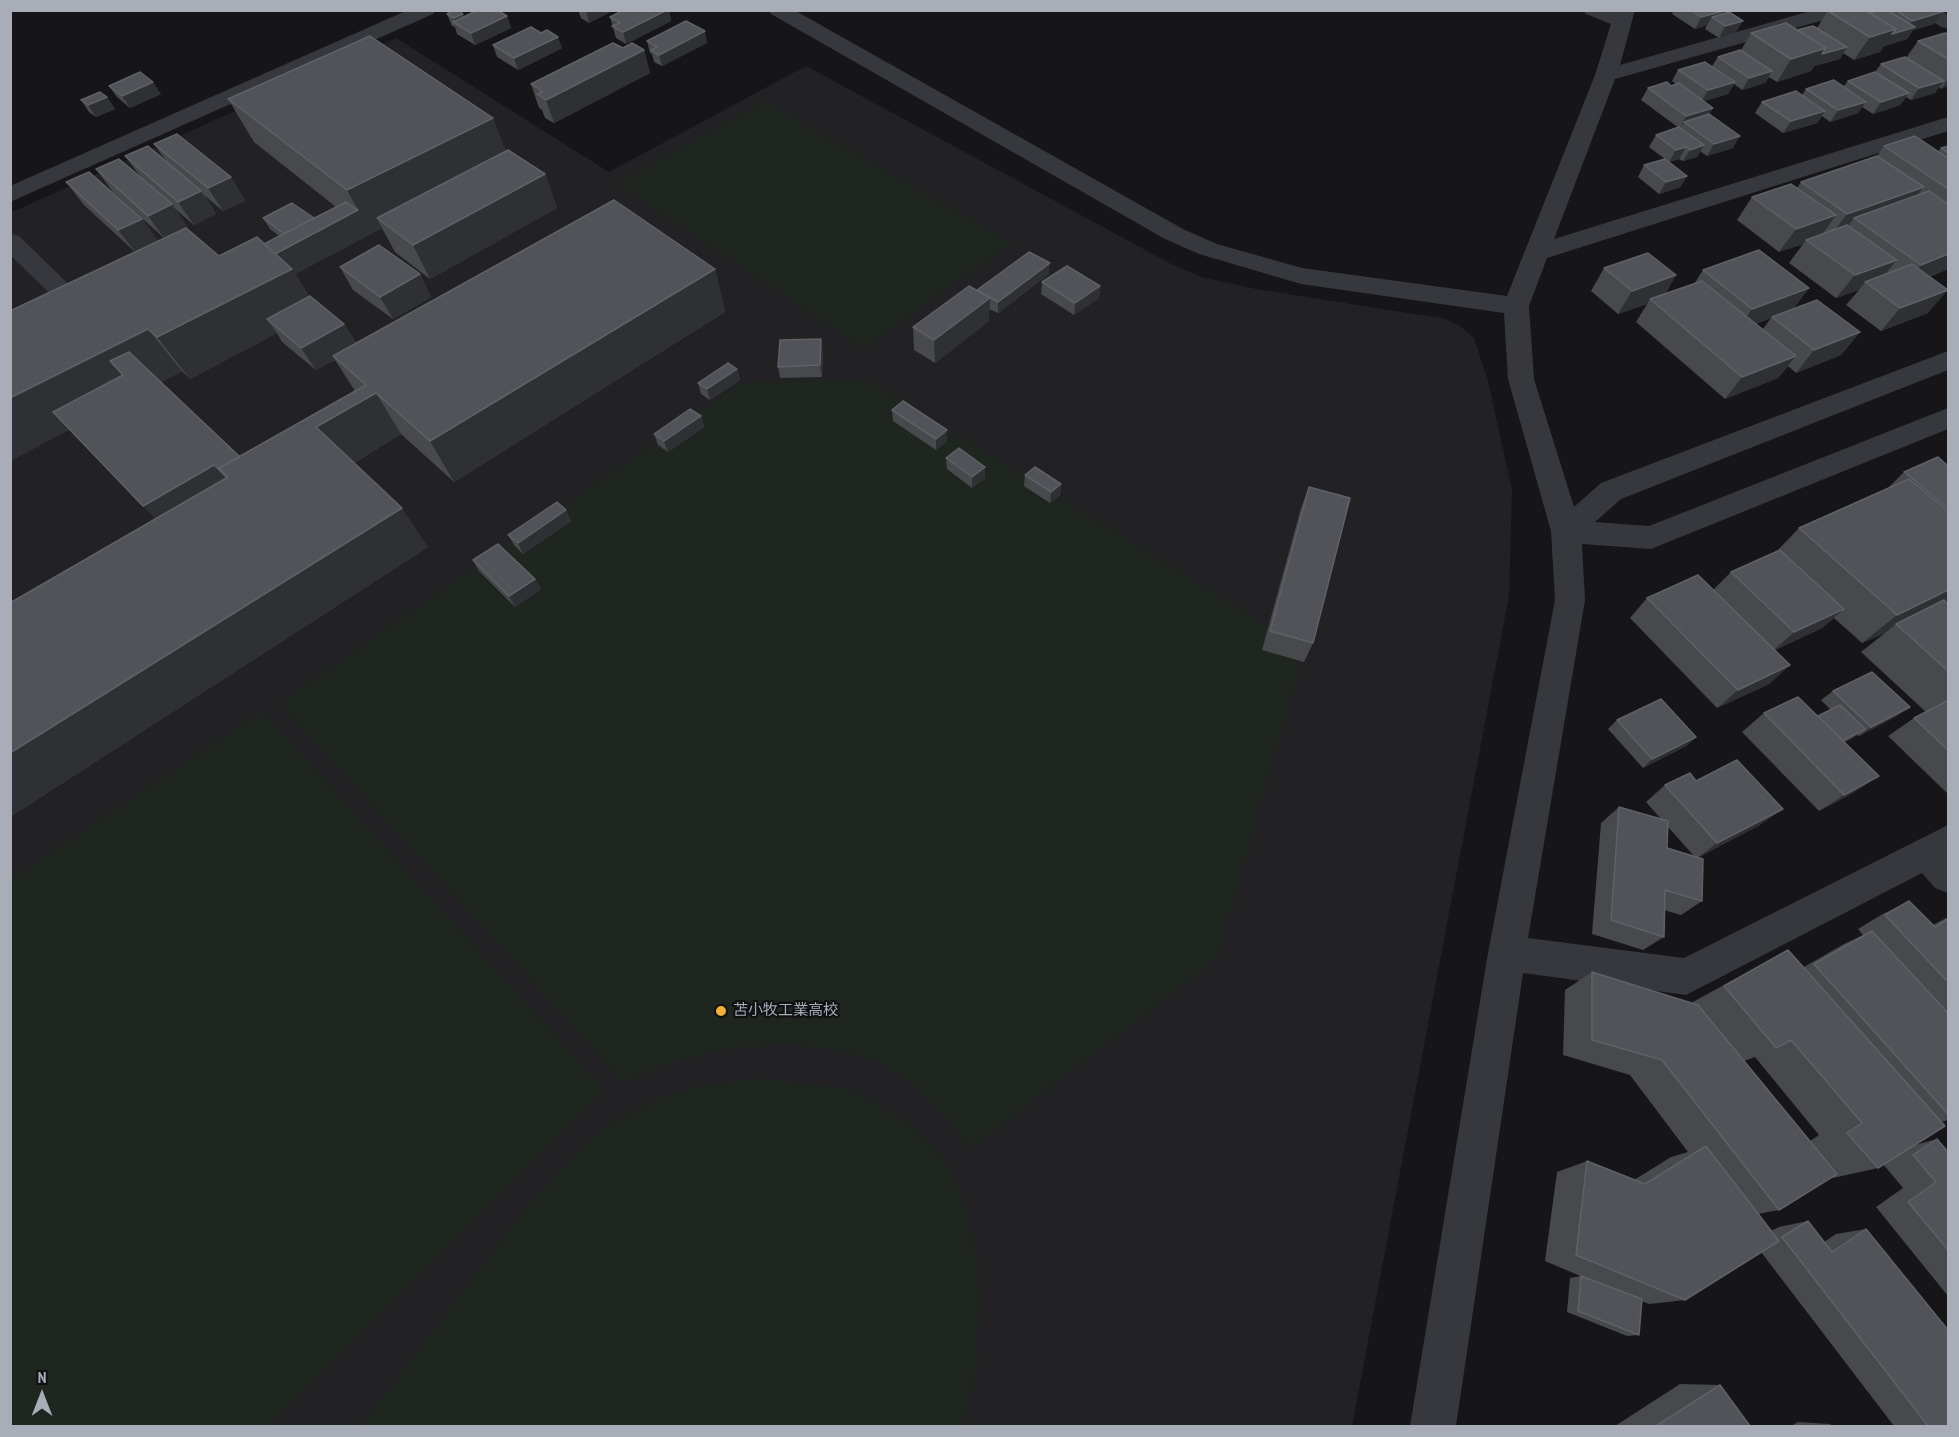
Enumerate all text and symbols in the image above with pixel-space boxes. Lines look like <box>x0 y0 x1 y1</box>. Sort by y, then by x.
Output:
place label: 苫小牧工業高校 <box>733 1002 838 1020</box>
marker: 苫小牧工業高校 <box>714 1004 728 1018</box>
north arrow <box>12 1365 72 1425</box>
text: N <box>38 1367 46 1387</box>

